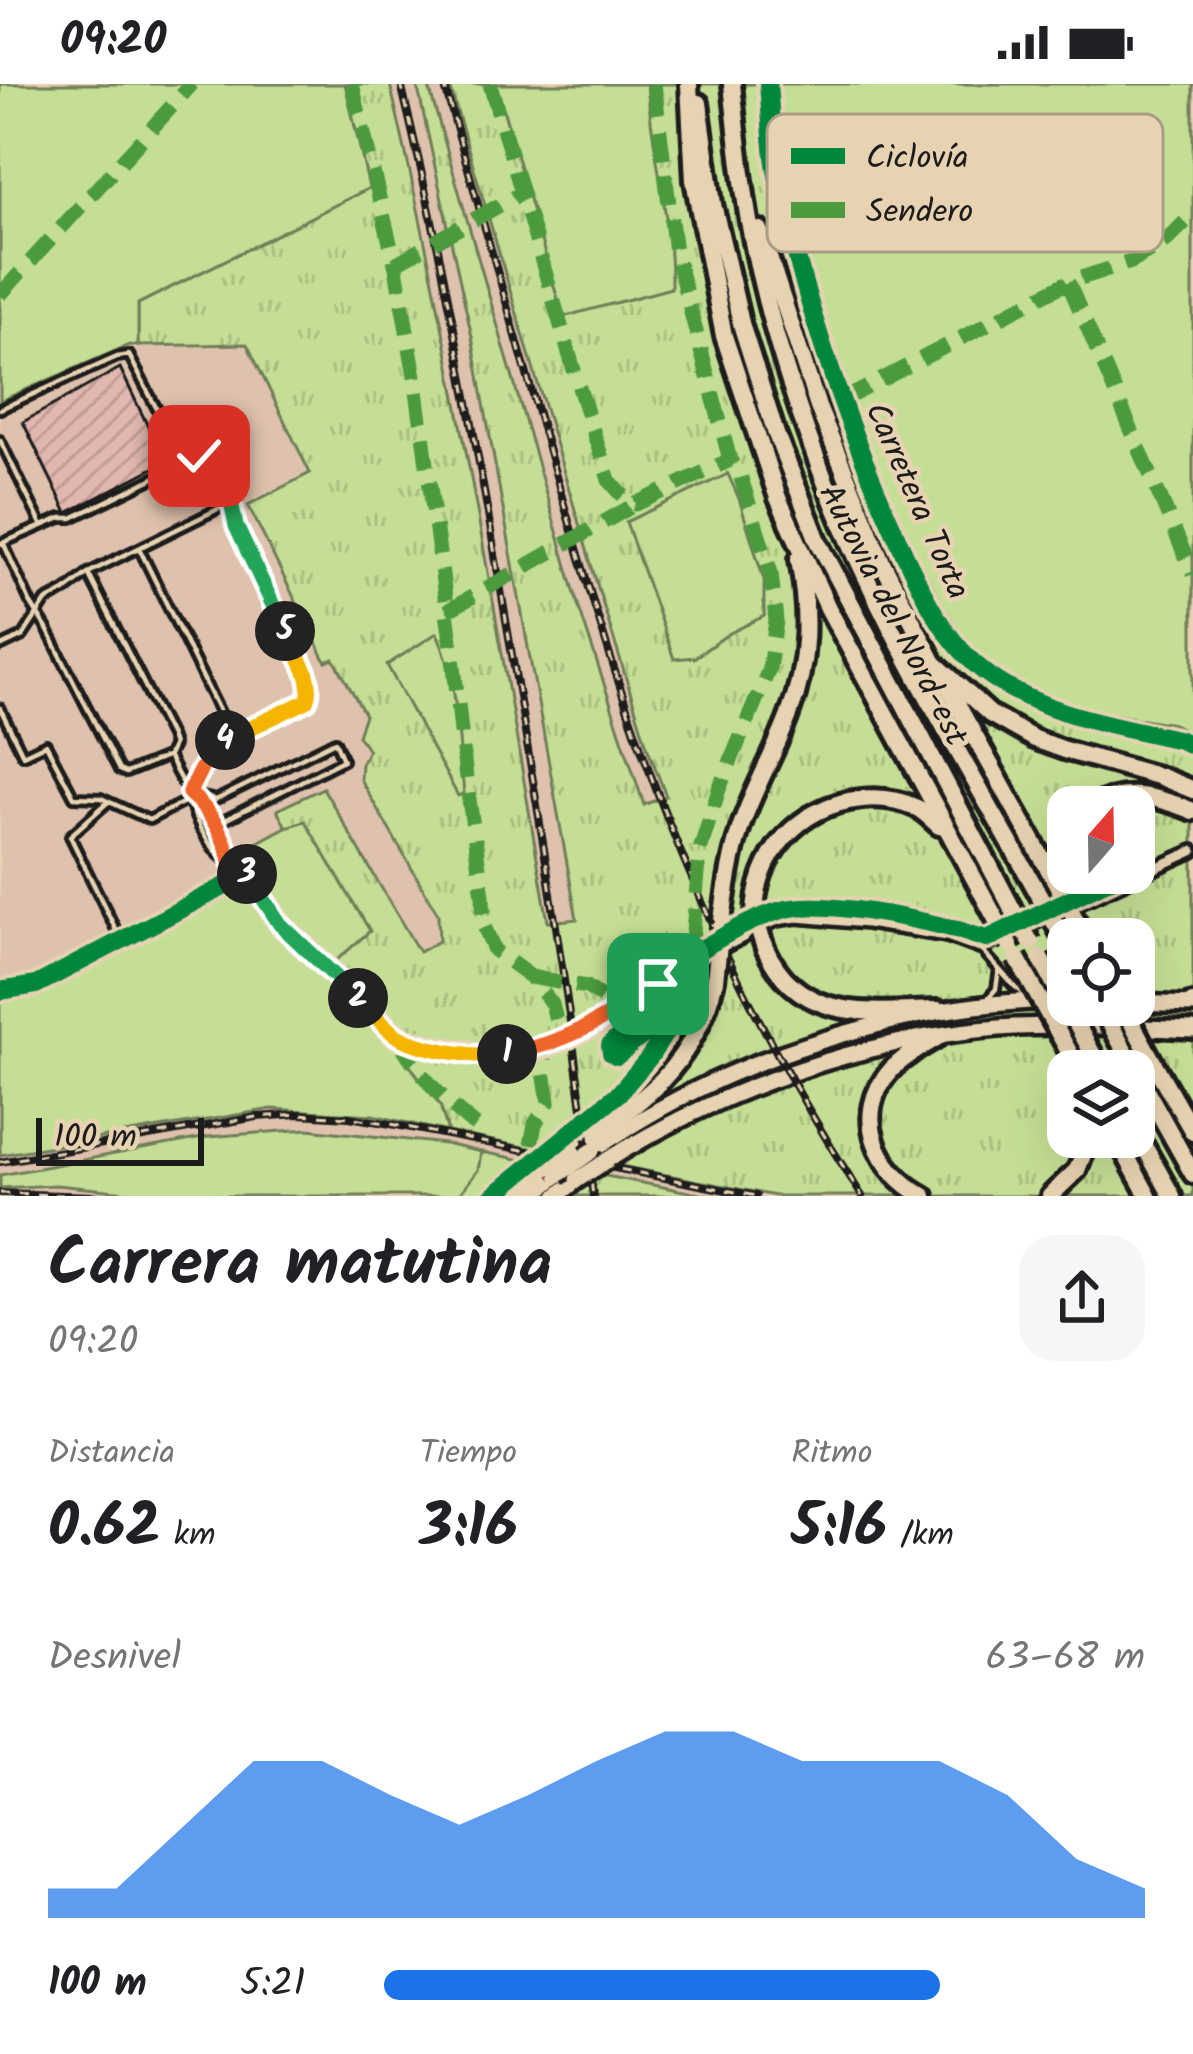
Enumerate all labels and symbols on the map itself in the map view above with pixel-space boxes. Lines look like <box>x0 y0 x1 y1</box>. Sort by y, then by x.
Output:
legend <box>767 114 1163 252</box>
text: Ciclovía <box>866 133 969 186</box>
text: Sendero <box>866 187 973 240</box>
street label: Carretera Torta <box>849 394 983 609</box>
pin <box>148 405 250 507</box>
street label: Autovia del Nord-est <box>803 475 981 757</box>
pin: 5 <box>255 601 315 661</box>
pin: 4 <box>195 710 255 770</box>
north arrow <box>1047 786 1155 894</box>
pin: 3 <box>217 844 277 904</box>
pin <box>607 933 709 1035</box>
pin: 2 <box>328 968 388 1028</box>
pin: 1 <box>477 1024 537 1084</box>
scale bar <box>36 1112 204 1165</box>

